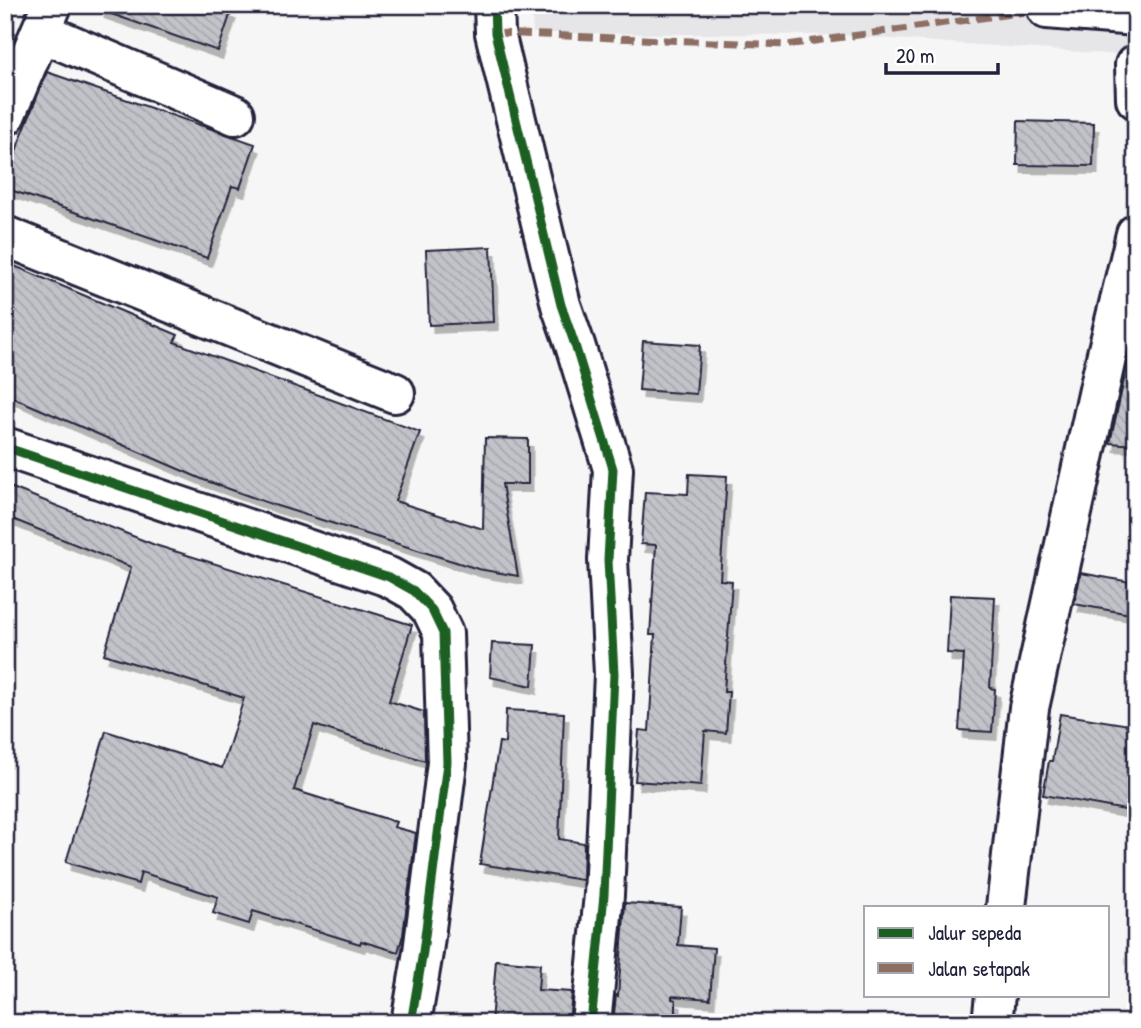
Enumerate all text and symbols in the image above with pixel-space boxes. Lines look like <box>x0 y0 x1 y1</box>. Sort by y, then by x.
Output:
scale bar <box>886 32 998 76</box>
text: 20 m <box>896 41 934 70</box>
legend <box>864 906 1110 996</box>
text: Jalur sepeda <box>928 918 1021 947</box>
text: Jalan setapak <box>928 954 1030 983</box>

